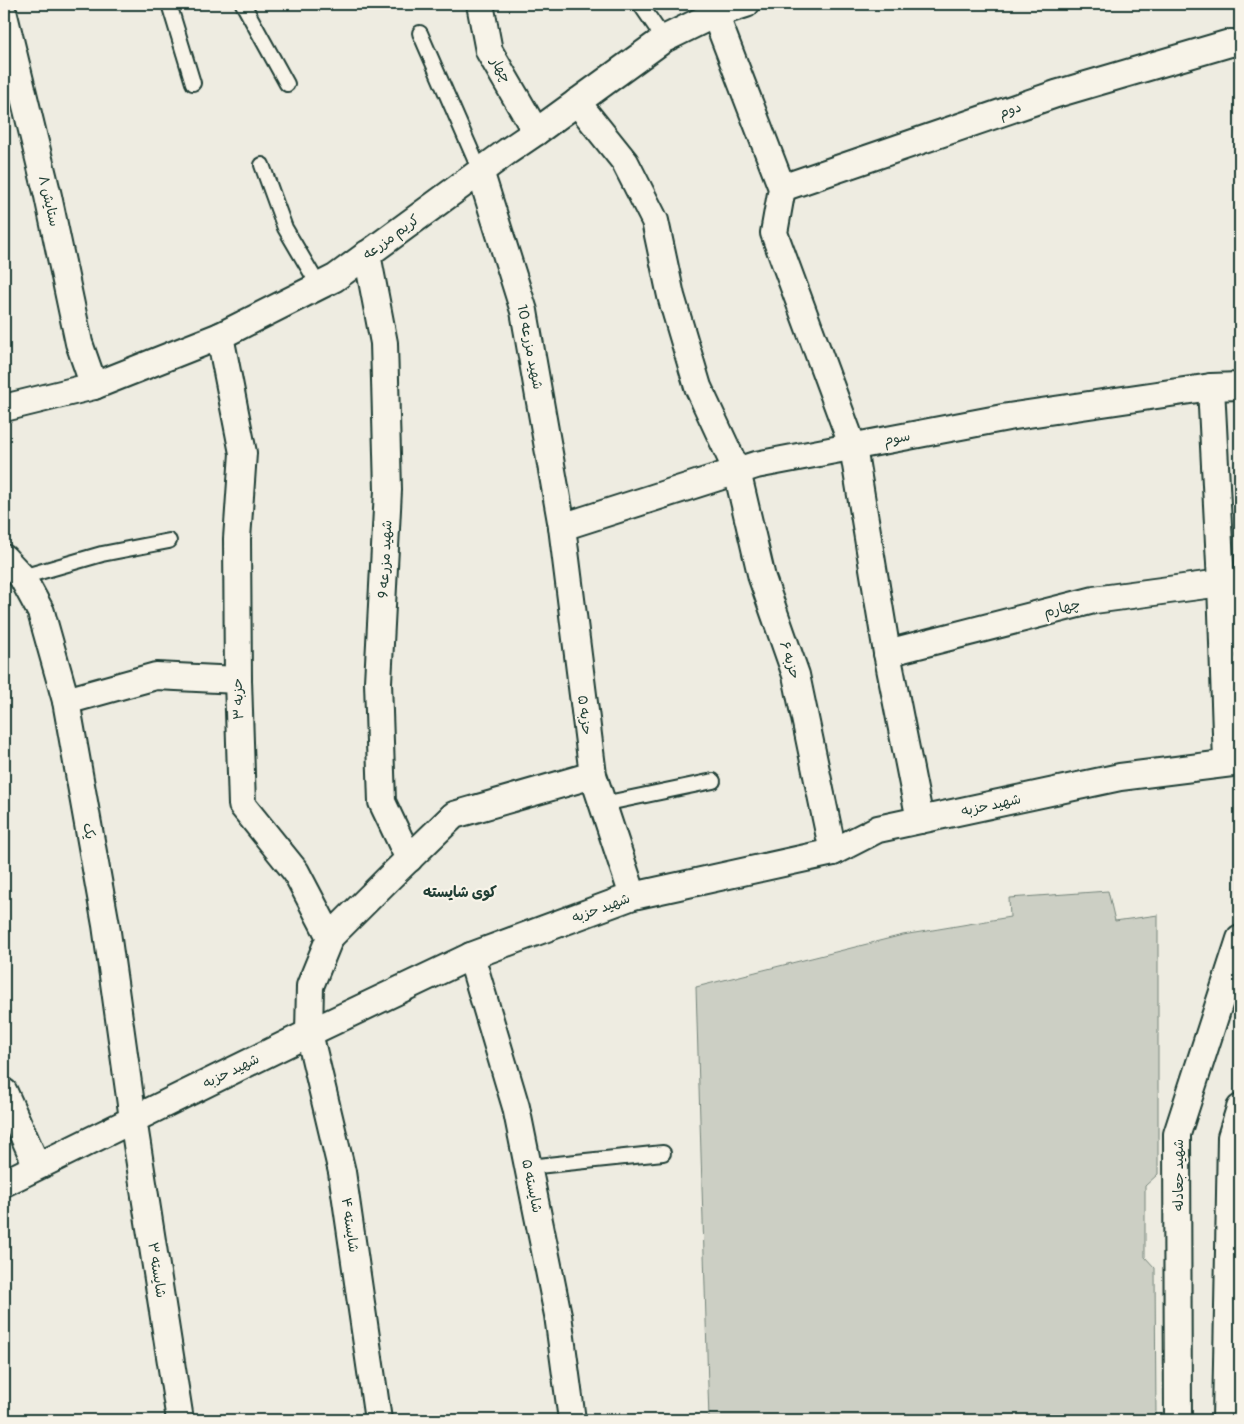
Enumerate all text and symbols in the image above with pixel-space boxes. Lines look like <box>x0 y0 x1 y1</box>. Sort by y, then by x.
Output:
street label: چهار <box>486 53 515 86</box>
street label: دوم <box>996 98 1024 124</box>
street label: ستایش ۸ <box>35 174 63 228</box>
street label: کریم مزرعه <box>360 211 424 265</box>
street label: شهید مزرعه 10 <box>513 303 547 391</box>
street label: سوم <box>882 427 912 452</box>
street label: شهید مزرعه 9 <box>374 519 396 599</box>
street label: چهارم <box>1042 595 1082 623</box>
street label: حزبه ۶ <box>776 639 804 681</box>
street label: حزبه ۳ <box>229 678 247 720</box>
street label: حزبه ۵ <box>574 694 596 736</box>
street label: شهید حزبه <box>960 790 1022 820</box>
street label: یک <box>79 821 99 841</box>
district label: کوی شایسته <box>423 883 497 902</box>
street label: شهید حزبه <box>570 890 632 926</box>
street label: شهید حزبه <box>200 1050 262 1092</box>
street label: شهید جعادله <box>1170 1139 1187 1211</box>
street label: شایسته ۵ <box>518 1158 546 1214</box>
street label: شایسته ۴ <box>338 1196 362 1254</box>
street label: شایسته ۳ <box>144 1241 170 1299</box>

